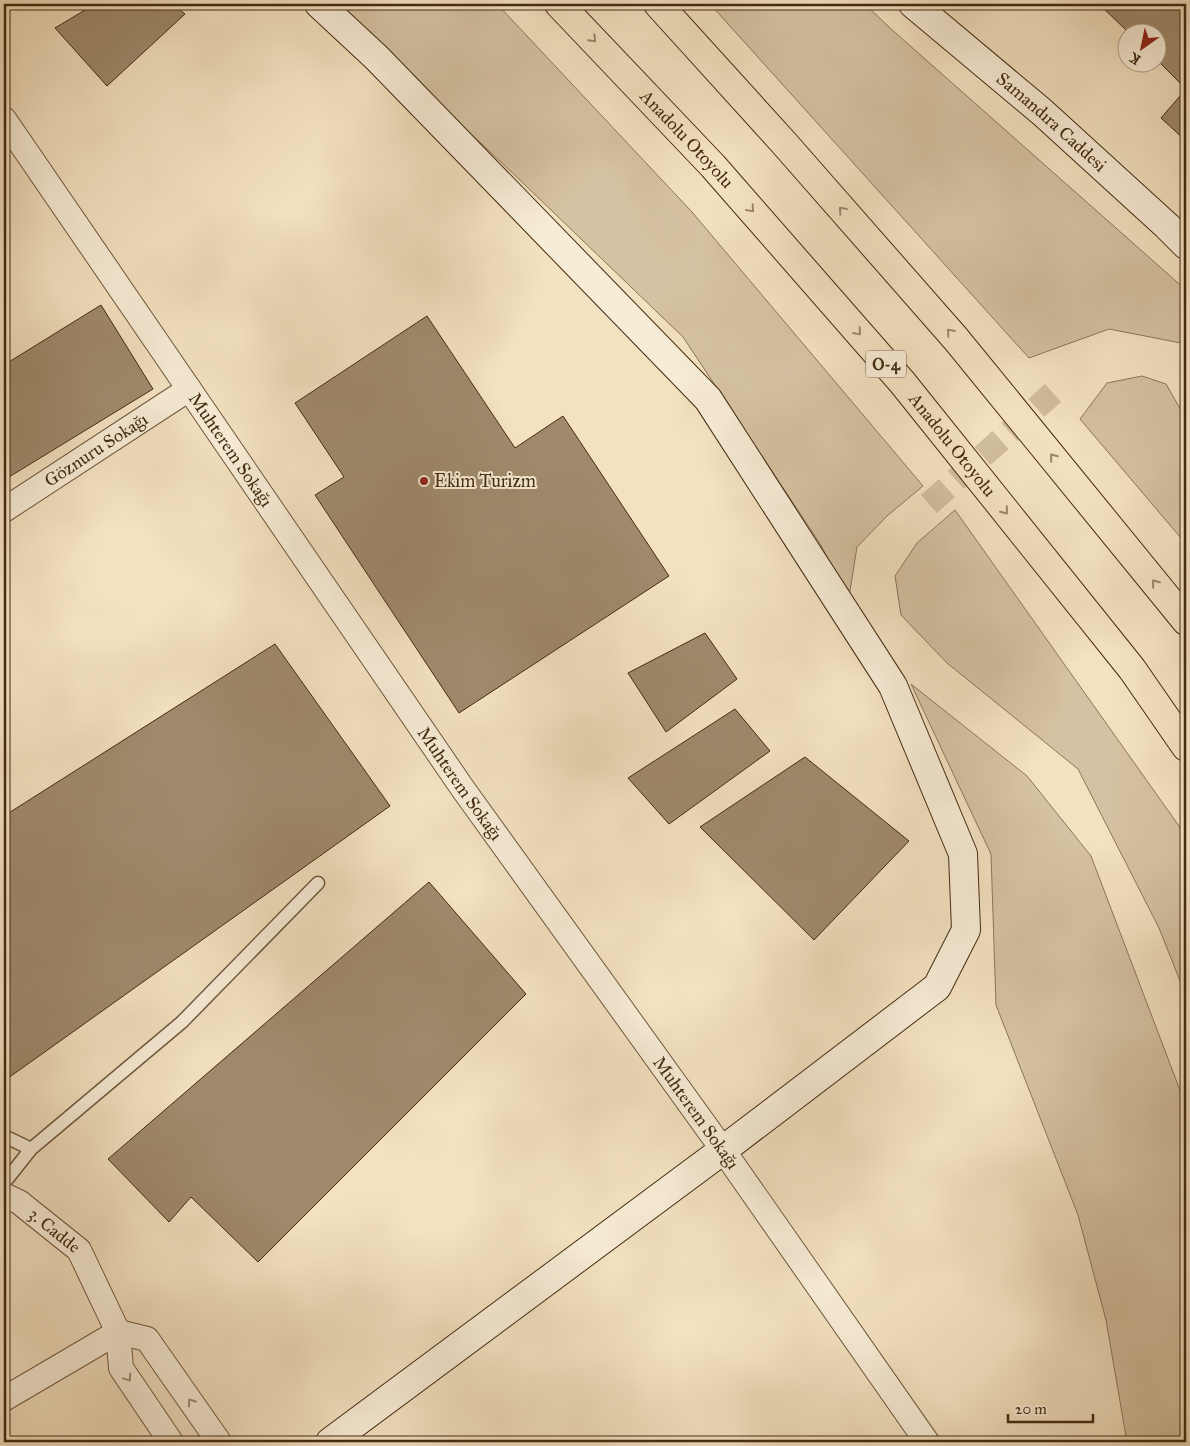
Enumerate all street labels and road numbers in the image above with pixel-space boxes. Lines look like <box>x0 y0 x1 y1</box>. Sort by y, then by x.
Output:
street label: Samandıra Caddesi <box>992 68 1111 177</box>
street label: Anadolu Otoyolu <box>635 85 739 193</box>
road number: O-4 <box>866 350 906 378</box>
street label: Muhterem Sokağı <box>184 388 278 511</box>
street label: Anadolu Otoyolu <box>903 388 1001 501</box>
street label: Göznuru Sokağı <box>40 408 152 492</box>
street label: Muhterem Sokağı <box>413 723 507 845</box>
street label: Muhterem Sokağı <box>648 1052 744 1173</box>
street label: 3. Cadde <box>24 1203 85 1258</box>

